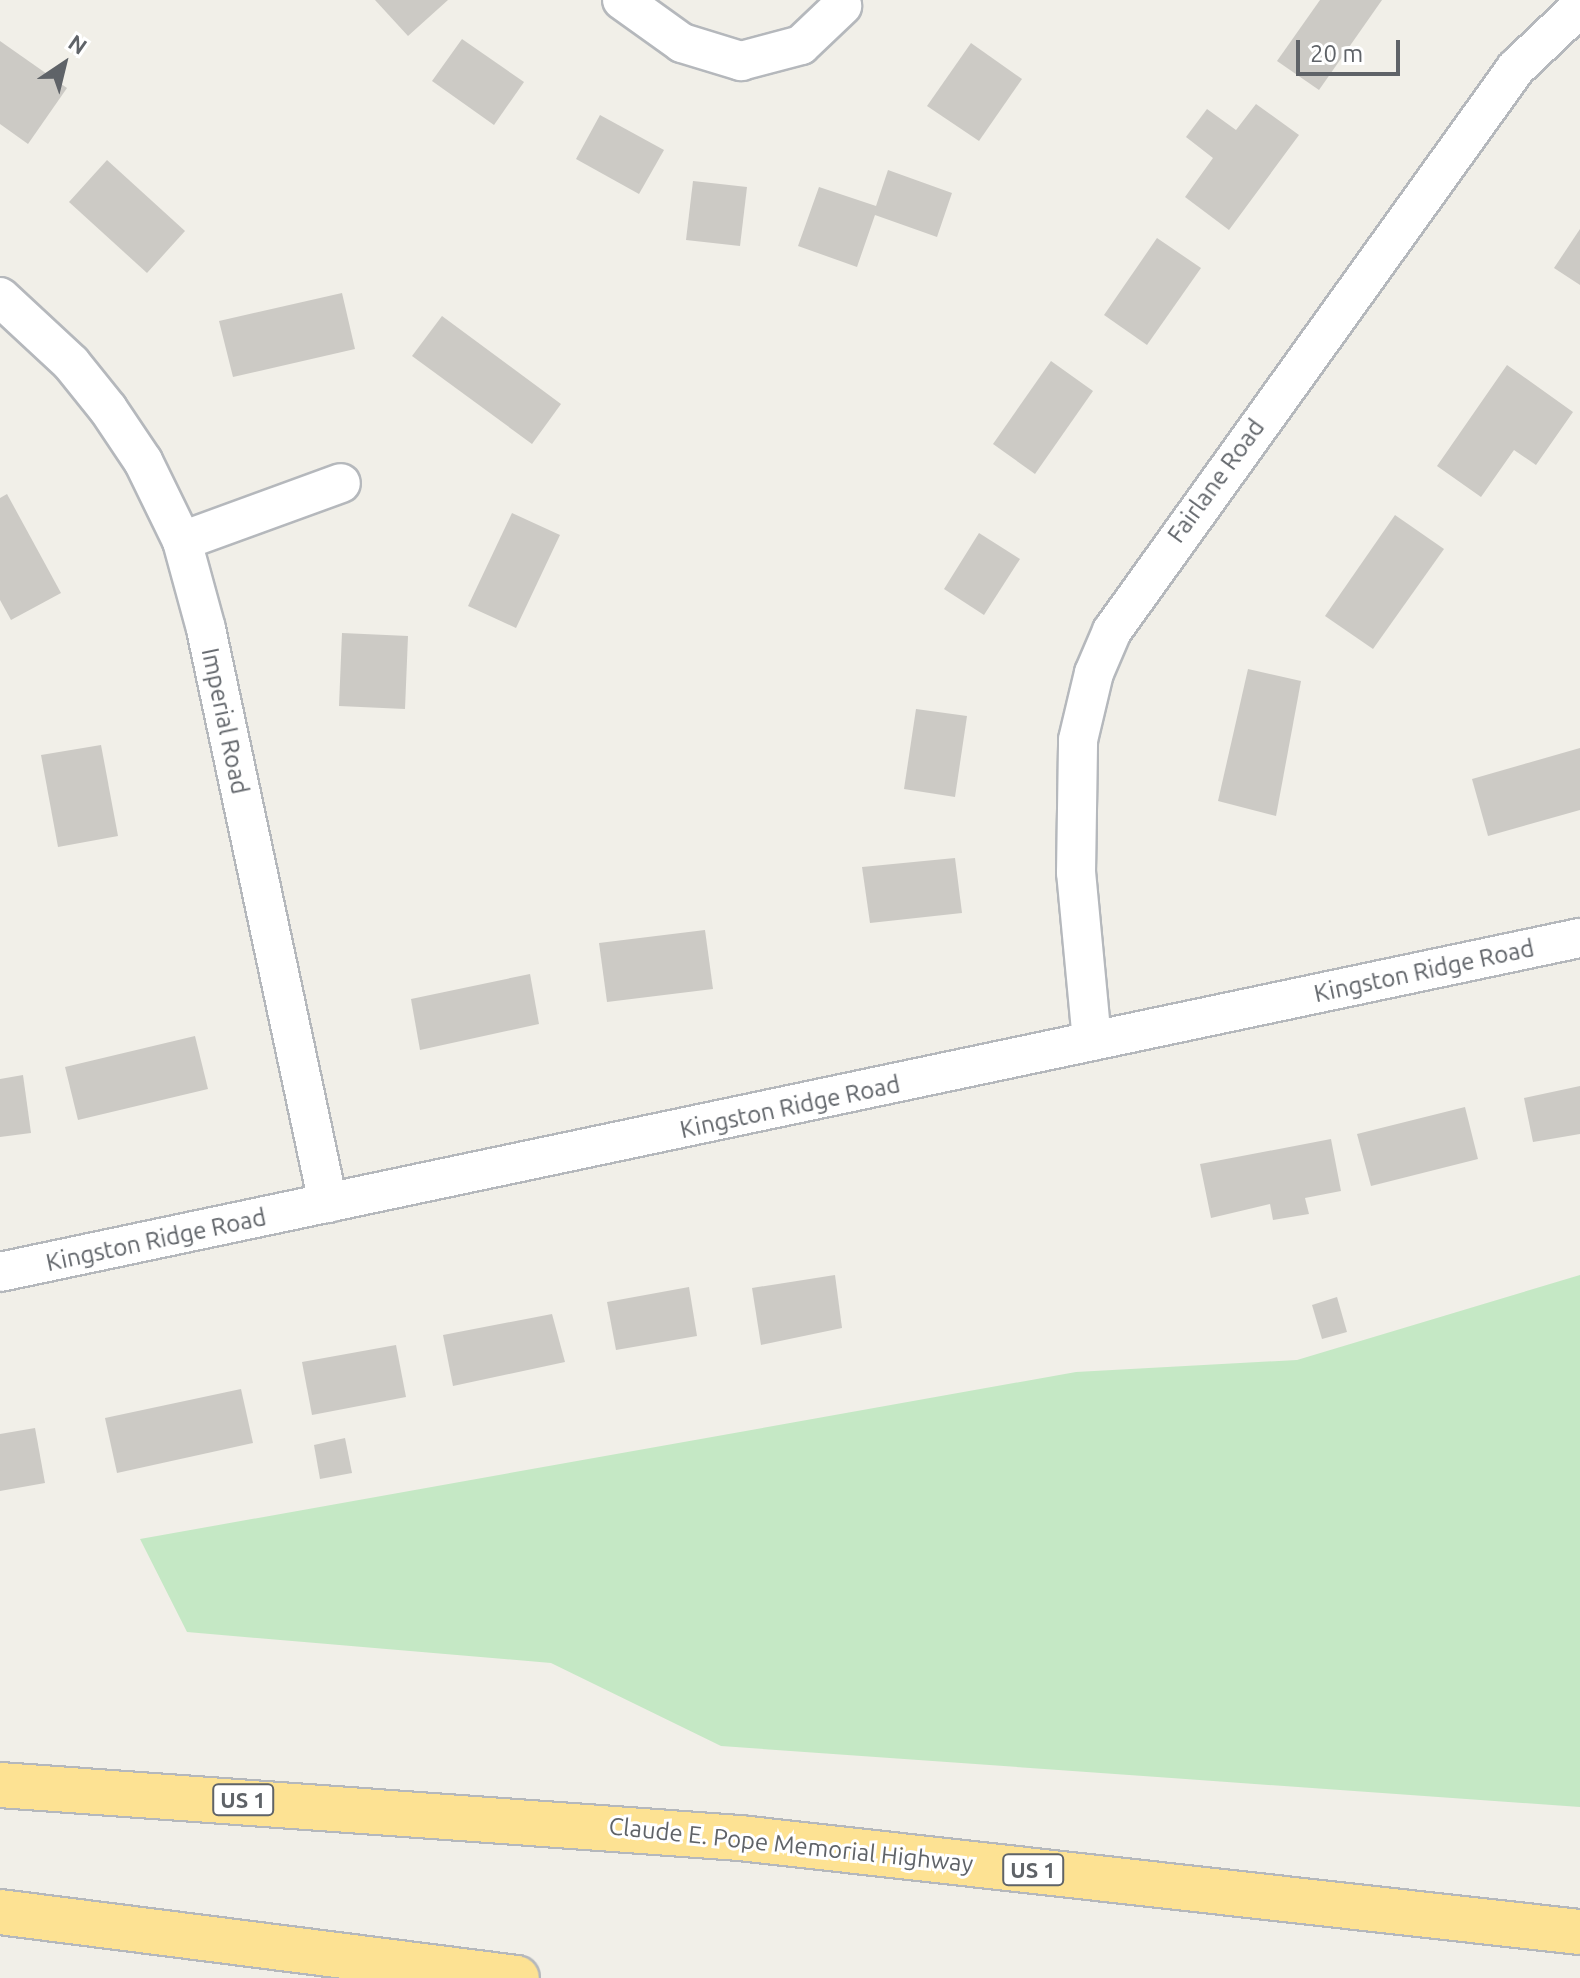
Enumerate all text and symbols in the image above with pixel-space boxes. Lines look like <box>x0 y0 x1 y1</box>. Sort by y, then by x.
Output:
north arrow <box>24 24 104 104</box>
scale bar <box>1300 24 1404 74</box>
text: N <box>64 29 92 59</box>
text: 20 m <box>1310 40 1363 67</box>
street label: Fairlane Road <box>1162 414 1270 548</box>
street label: Imperial Road <box>195 645 255 797</box>
street label: Kingston Ridge Road <box>1311 934 1537 1008</box>
street label: Kingston Ridge Road <box>677 1070 903 1144</box>
street label: Kingston Ridge Road <box>43 1203 269 1277</box>
road number: US 1 <box>211 1782 275 1818</box>
street label: Claude E. Pope Memorial Highway <box>607 1812 975 1878</box>
road number: US 1 <box>1001 1852 1065 1888</box>

